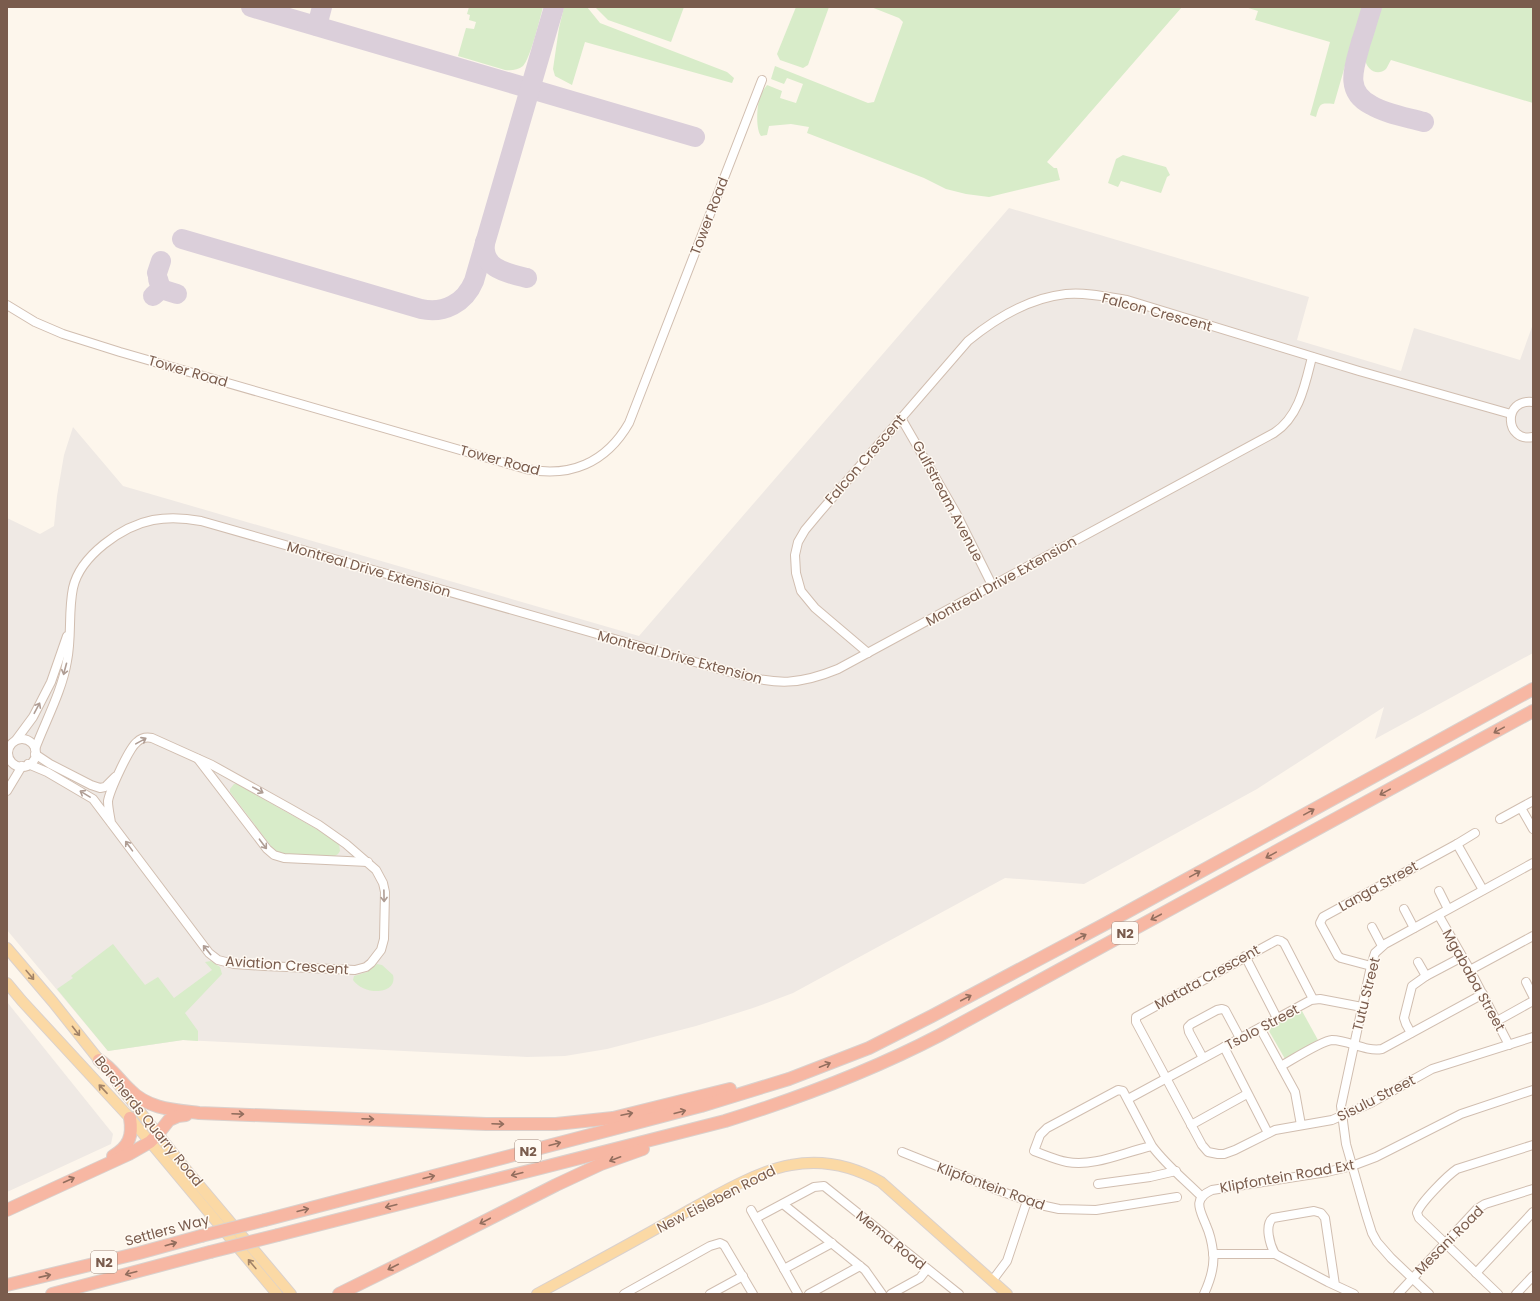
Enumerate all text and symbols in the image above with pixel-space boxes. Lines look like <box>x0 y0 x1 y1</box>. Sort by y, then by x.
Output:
street label: Tower Road <box>685 174 733 258</box>
street label: Falcon Crescent <box>1100 288 1214 336</box>
street label: Tower Road <box>146 350 230 392</box>
street label: Falcon Crescent <box>820 410 910 508</box>
street label: Gulfstream Avenue <box>908 437 989 565</box>
street label: Tower Road <box>458 440 542 480</box>
street label: Montreal Drive Extension <box>922 531 1080 631</box>
street label: Montreal Drive Extension <box>285 536 453 602</box>
street label: Montreal Drive Extension <box>595 625 765 689</box>
one-way arrow <box>61 663 68 676</box>
one-way arrow <box>34 702 42 714</box>
one-way arrow <box>1493 726 1505 734</box>
one-way arrow <box>135 737 147 744</box>
one-way arrow <box>251 786 263 794</box>
one-way arrow <box>1379 789 1391 797</box>
one-way arrow <box>79 790 91 798</box>
one-way arrow <box>1303 807 1315 815</box>
one-way arrow <box>259 838 267 849</box>
one-way arrow <box>125 841 133 852</box>
one-way arrow <box>1265 851 1277 859</box>
street label: Langa Street <box>1335 856 1421 916</box>
one-way arrow <box>1189 870 1201 878</box>
one-way arrow <box>381 889 388 902</box>
one-way arrow <box>1151 913 1163 921</box>
road number: N2 <box>1112 922 1138 944</box>
street label: Mgababa Street <box>1438 925 1510 1035</box>
one-way arrow <box>1075 932 1087 940</box>
street label: Matata Crescent <box>1151 940 1263 1014</box>
one-way arrow <box>203 945 212 956</box>
street label: Aviation Crescent <box>225 951 349 979</box>
street label: Tutu Street <box>1347 955 1385 1033</box>
one-way arrow <box>25 970 34 980</box>
one-way arrow <box>960 993 972 1001</box>
street label: Tsolo Street <box>1222 999 1302 1055</box>
one-way arrow <box>72 1025 81 1036</box>
street label: Borcherds Quarry Road <box>90 1052 208 1190</box>
one-way arrow <box>819 1061 831 1069</box>
street label: Sisulu Street <box>1334 1070 1418 1126</box>
one-way arrow <box>99 1084 108 1094</box>
one-way arrow <box>674 1107 687 1115</box>
one-way arrow <box>620 1110 633 1118</box>
one-way arrow <box>231 1111 244 1118</box>
one-way arrow <box>361 1116 374 1123</box>
one-way arrow <box>491 1120 504 1128</box>
road number: N2 <box>515 1140 541 1162</box>
one-way arrow <box>548 1140 561 1147</box>
street label: Klipfontein Road Ext <box>1218 1154 1356 1198</box>
one-way arrow <box>609 1155 621 1163</box>
street label: Klipfontein Road <box>934 1157 1048 1215</box>
street label: New Eisleben Road <box>653 1160 779 1238</box>
one-way arrow <box>511 1170 524 1178</box>
one-way arrow <box>422 1173 435 1180</box>
one-way arrow <box>63 1176 75 1184</box>
street label: Mesani Road <box>1410 1201 1488 1279</box>
one-way arrow <box>385 1203 398 1210</box>
one-way arrow <box>296 1206 309 1214</box>
street label: Mema Road <box>852 1206 930 1274</box>
street label: Settlers Way <box>123 1209 211 1251</box>
one-way arrow <box>479 1218 491 1225</box>
one-way arrow <box>164 1240 177 1247</box>
road number: N2 <box>91 1251 117 1273</box>
one-way arrow <box>248 1258 257 1269</box>
one-way arrow <box>388 1263 400 1271</box>
one-way arrow <box>125 1270 138 1277</box>
one-way arrow <box>38 1271 51 1279</box>

